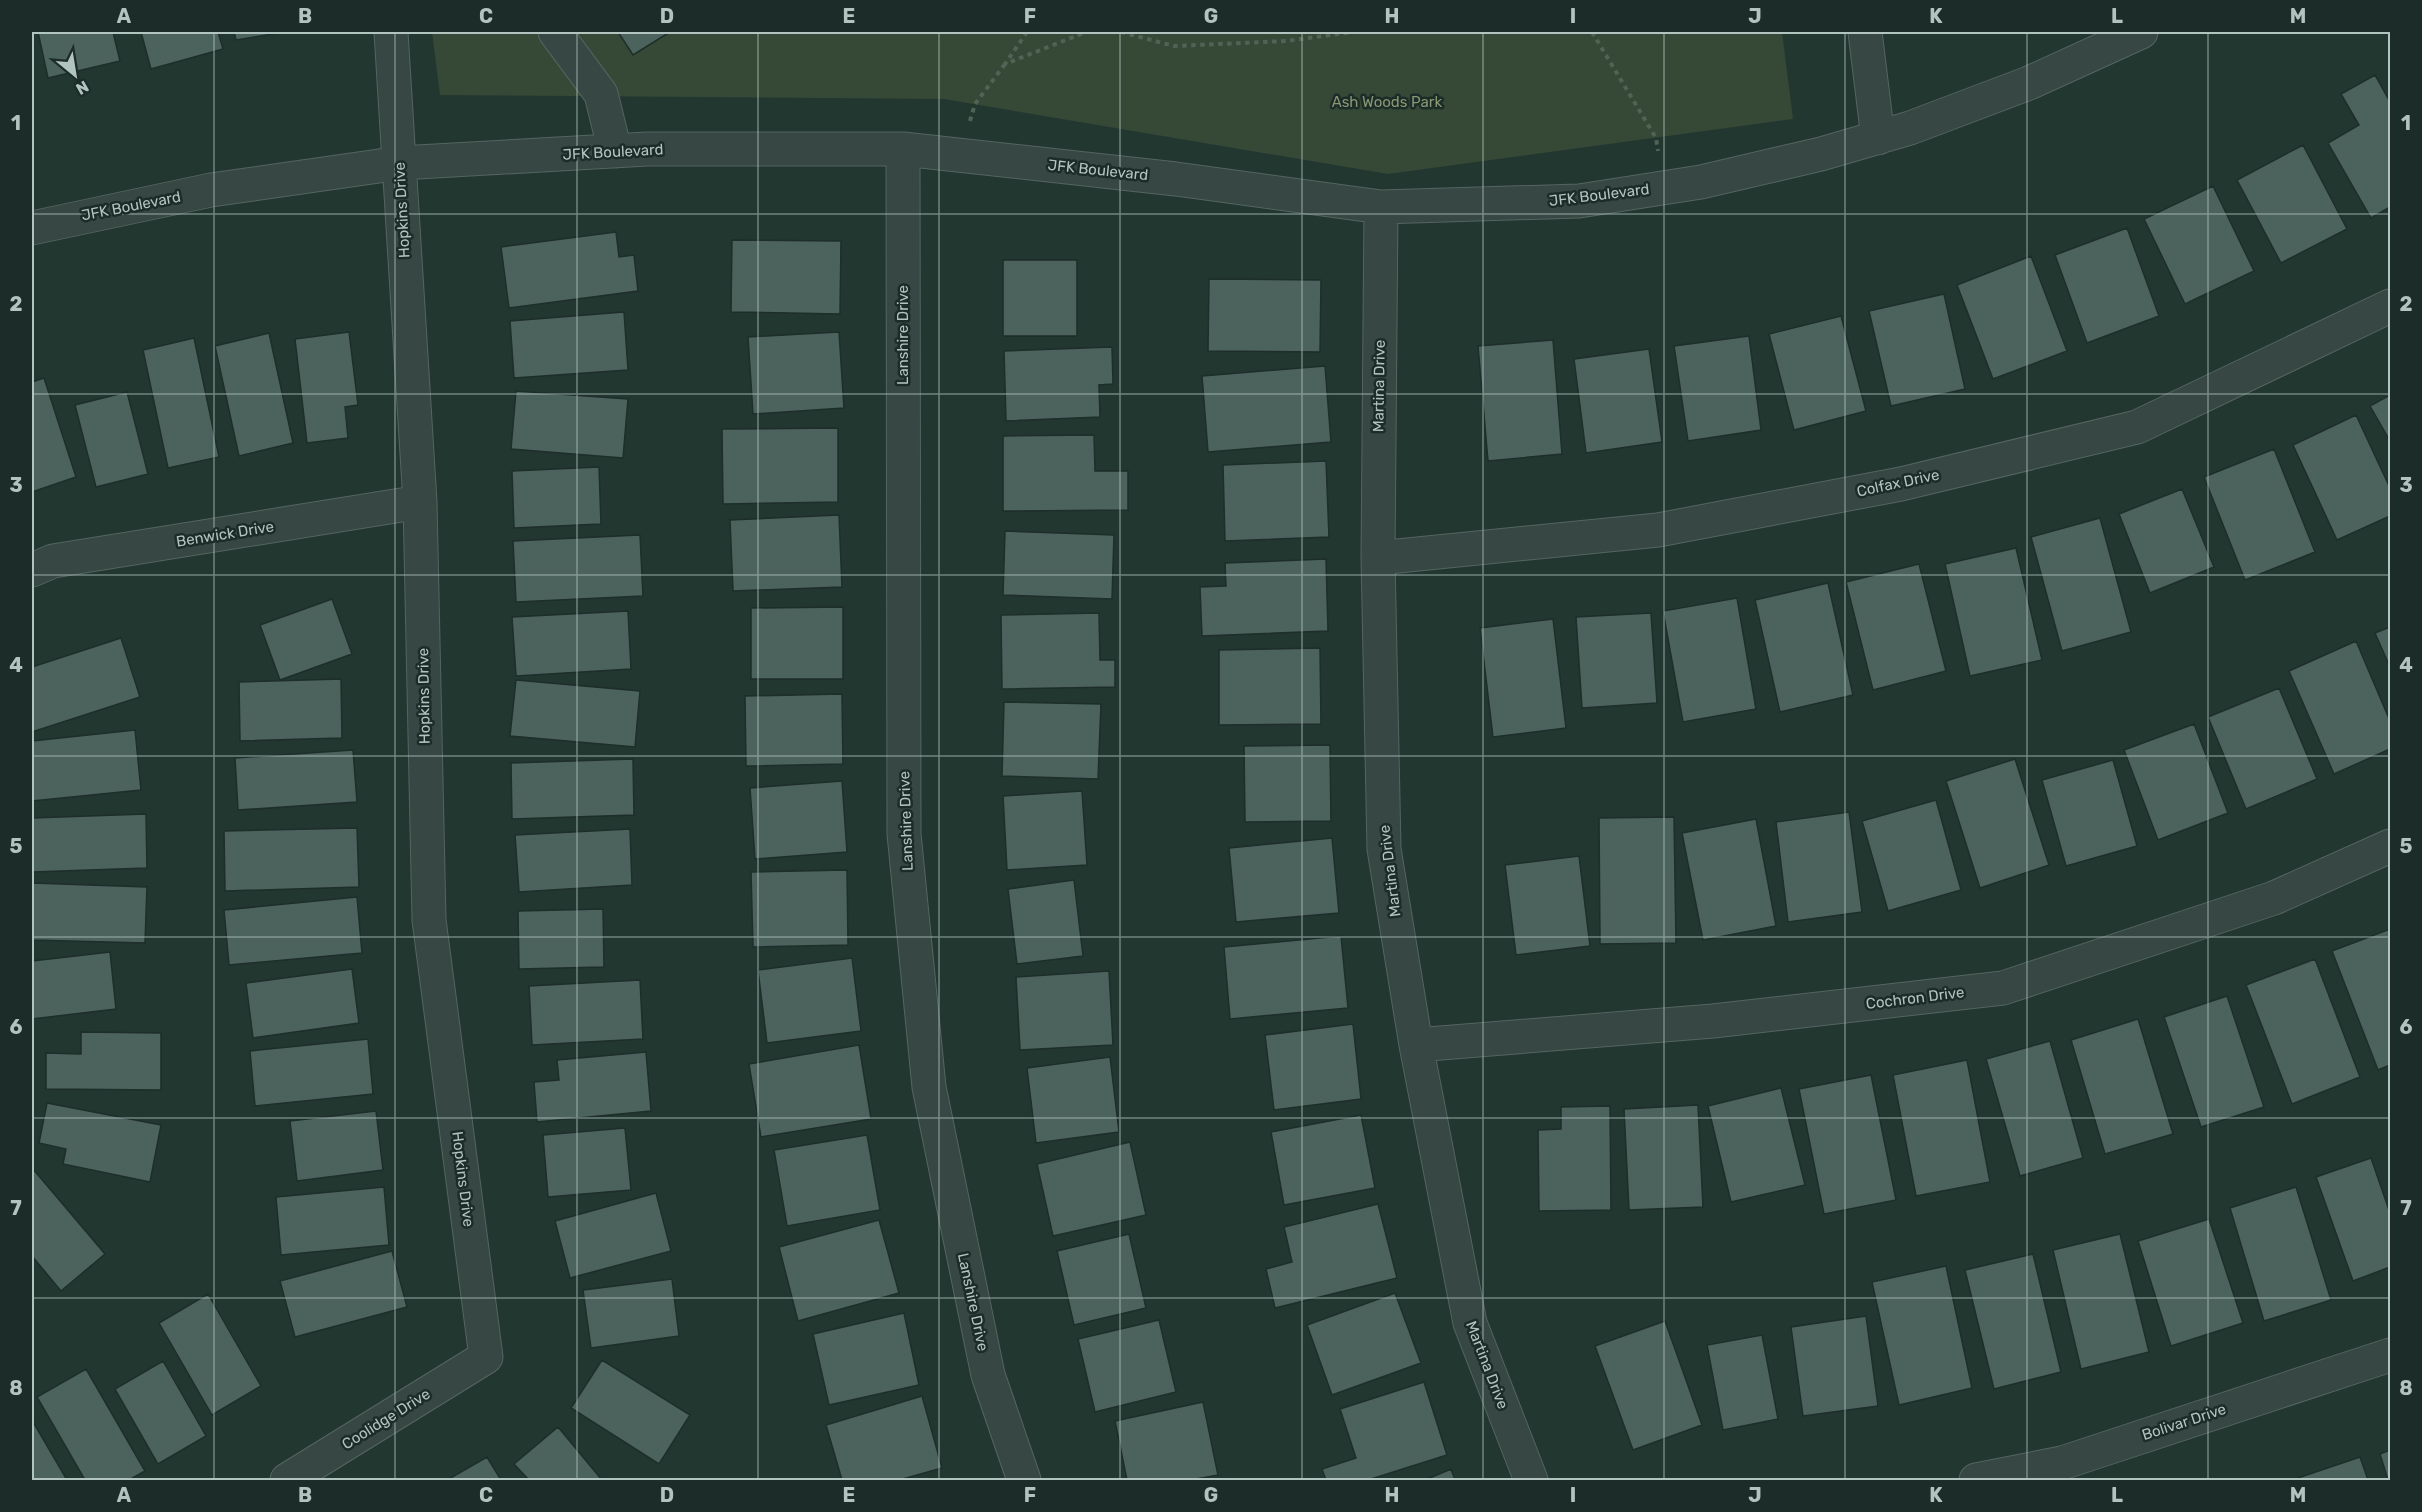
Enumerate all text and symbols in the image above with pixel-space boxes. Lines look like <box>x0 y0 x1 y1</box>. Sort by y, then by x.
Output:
text: A <box>117 4 132 28</box>
text: B <box>298 4 312 28</box>
text: C <box>479 4 493 28</box>
text: D <box>660 4 674 28</box>
text: E <box>843 4 855 28</box>
text: F <box>1024 4 1036 28</box>
text: G <box>1204 4 1218 28</box>
text: H <box>1385 4 1399 28</box>
text: I <box>1570 4 1576 28</box>
text: J <box>1748 4 1762 28</box>
text: K <box>1929 4 1943 28</box>
text: L <box>2111 4 2123 28</box>
text: M <box>2290 4 2306 28</box>
north arrow <box>45 45 105 105</box>
text: N <box>73 76 92 99</box>
park label: Ash Woods Park <box>1332 93 1443 111</box>
text: 1 <box>11 111 21 135</box>
text: 1 <box>2401 111 2411 135</box>
street label: JFK Boulevard <box>562 140 664 164</box>
street label: JFK Boulevard <box>1047 156 1149 184</box>
street label: Hopkins Drive <box>390 162 414 258</box>
street label: JFK Boulevard <box>1548 180 1650 210</box>
street label: JFK Boulevard <box>80 188 182 224</box>
street label: Lanshire Drive <box>894 285 912 385</box>
text: 2 <box>10 292 23 316</box>
text: 2 <box>2400 292 2413 316</box>
street label: Martina Drive <box>1369 340 1389 432</box>
street label: Colfax Drive <box>1855 465 1941 501</box>
text: 3 <box>9 473 23 497</box>
text: 3 <box>2399 473 2413 497</box>
street label: Benwick Drive <box>175 517 275 551</box>
street label: Hopkins Drive <box>414 648 434 744</box>
text: 4 <box>9 653 23 677</box>
text: 4 <box>2399 653 2413 677</box>
street label: Lanshire Drive <box>895 771 917 871</box>
street label: Martina Drive <box>1375 824 1405 918</box>
text: 5 <box>10 834 23 858</box>
text: 5 <box>2400 834 2413 858</box>
street label: Cochron Drive <box>1865 983 1965 1013</box>
text: 6 <box>9 1015 23 1039</box>
text: 6 <box>2399 1015 2413 1039</box>
street label: Hopkins Drive <box>448 1130 478 1228</box>
text: 7 <box>10 1196 22 1220</box>
text: 7 <box>2400 1196 2412 1220</box>
street label: Lanshire Drive <box>954 1251 992 1353</box>
street label: Martina Drive <box>1462 1319 1512 1411</box>
text: 8 <box>9 1376 23 1400</box>
text: 8 <box>2399 1376 2413 1400</box>
street label: Coolidge Drive <box>339 1385 433 1453</box>
street label: Bolivar Drive <box>2140 1400 2228 1444</box>
text: A <box>117 1483 132 1507</box>
text: B <box>298 1483 312 1507</box>
text: C <box>479 1483 493 1507</box>
text: D <box>660 1483 674 1507</box>
text: E <box>843 1483 855 1507</box>
text: F <box>1024 1483 1036 1507</box>
text: G <box>1204 1483 1218 1507</box>
text: H <box>1385 1483 1399 1507</box>
text: I <box>1570 1483 1576 1507</box>
text: J <box>1748 1483 1762 1507</box>
text: K <box>1929 1483 1943 1507</box>
text: L <box>2111 1483 2123 1507</box>
text: M <box>2290 1483 2306 1507</box>

